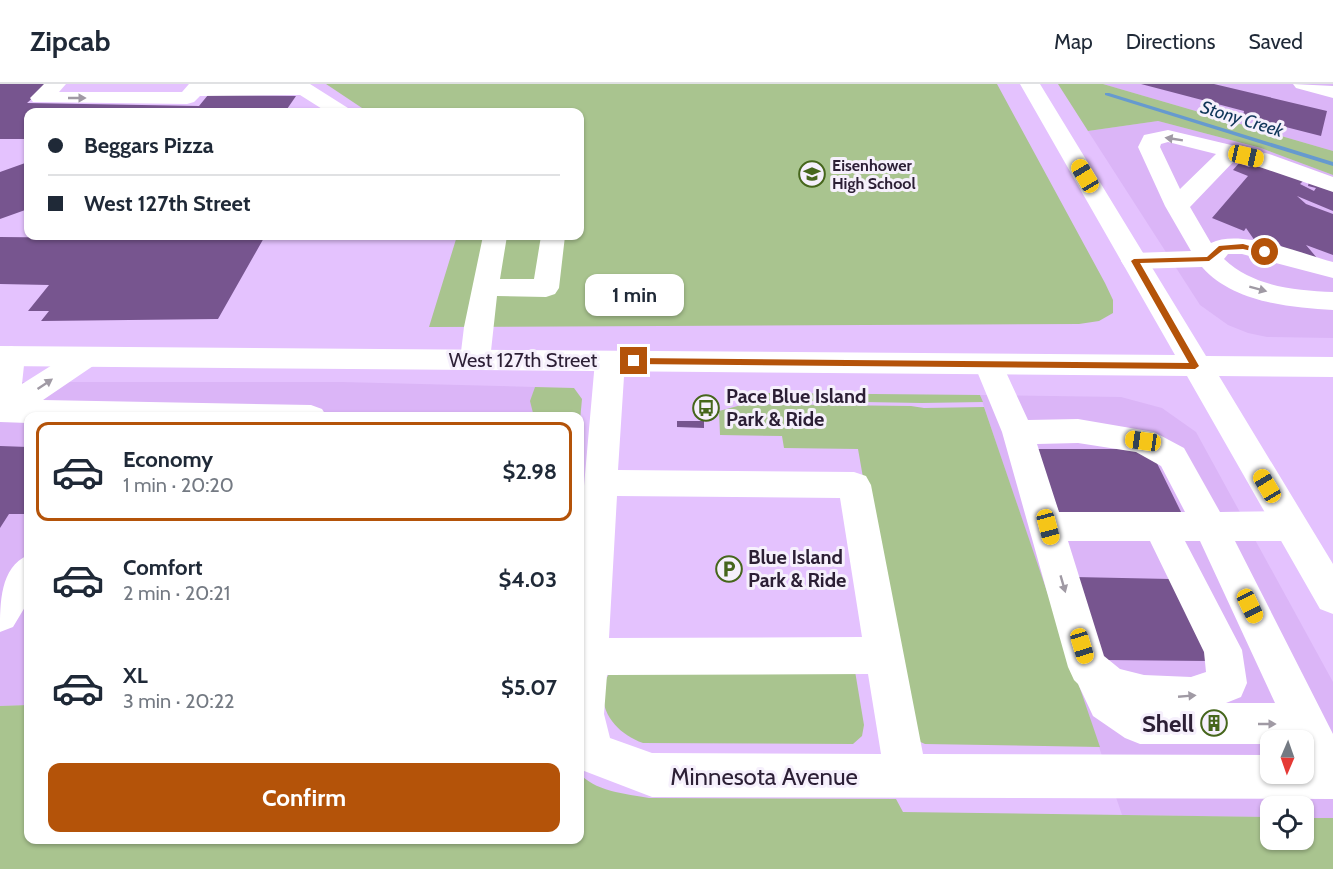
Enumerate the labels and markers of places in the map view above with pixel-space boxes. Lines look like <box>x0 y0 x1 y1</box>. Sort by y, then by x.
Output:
place label: Eisenhower High School <box>832 156 916 193</box>
school or university icon: Eisenhower High School <box>797 159 827 189</box>
place label: Pace Blue Island Park & Ride <box>726 384 866 431</box>
bus stop icon: Pace Blue Island Park & Ride <box>691 393 721 423</box>
place label: Blue Island Park & Ride <box>748 545 846 592</box>
parking icon: Blue Island Park & Ride <box>714 554 744 584</box>
building icon: Shell <box>1199 708 1229 738</box>
place label: Shell <box>1142 709 1194 738</box>

